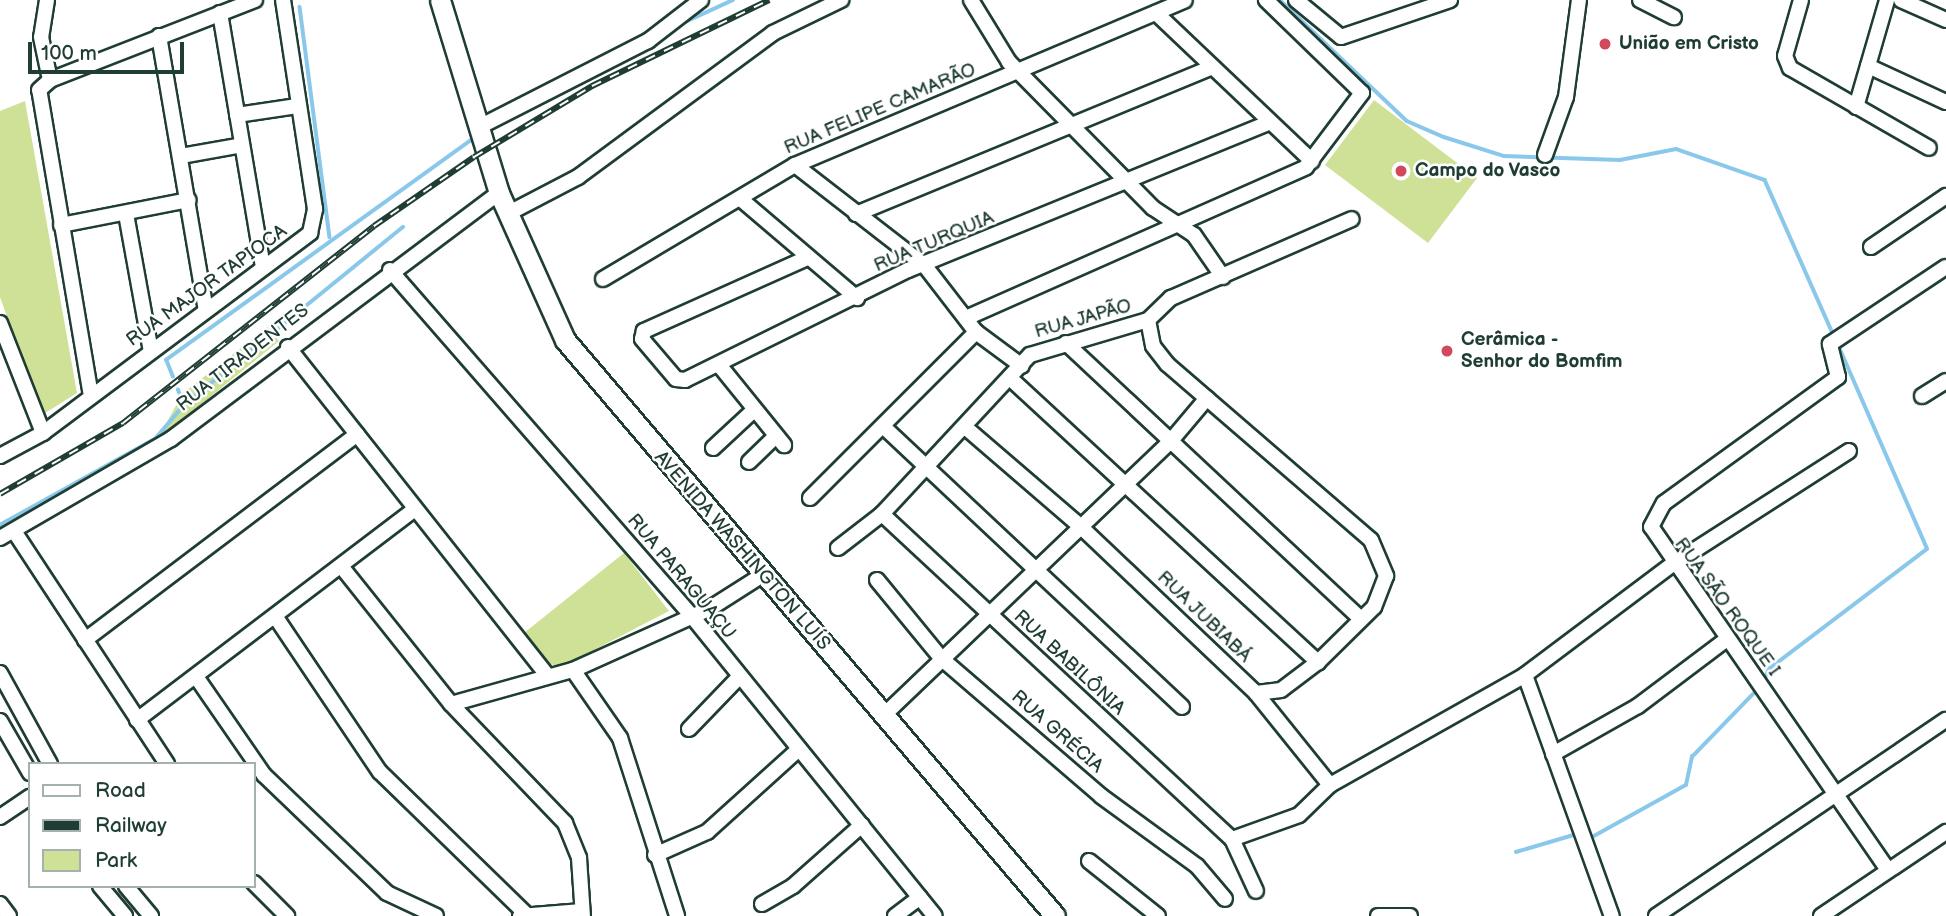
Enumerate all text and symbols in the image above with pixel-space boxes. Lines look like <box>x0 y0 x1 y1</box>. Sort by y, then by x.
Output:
scale bar <box>32 28 187 72</box>
place label: União em Cristo <box>1619 33 1759 55</box>
marker: União em Cristo <box>1597 36 1613 52</box>
text: 100 m <box>41 41 97 66</box>
street label: RUA FELIPE CAMARÃO <box>781 58 979 160</box>
place label: Campo do Vasco <box>1415 160 1561 182</box>
marker: Campo do Vasco <box>1393 163 1409 179</box>
street label: RUA TURQUIA <box>870 206 998 278</box>
street label: RUA MAJOR TAPIOCA <box>122 220 292 352</box>
street label: RUA JAPÃO <box>1032 294 1134 344</box>
street label: RUA TIRADENTES <box>172 299 314 417</box>
place label: Cerâmica - Senhor do Bomfim <box>1461 329 1623 373</box>
marker: Cerâmica - Senhor do Bomfim <box>1439 343 1455 359</box>
street label: AVENIDA WASHINGTON LUÍS <box>649 446 835 656</box>
street label: RUA PARAGUAÇU <box>622 510 740 644</box>
street label: RUA SÃO ROQUE I <box>1669 533 1785 681</box>
street label: RUA JUBIABÁ <box>1152 566 1256 668</box>
street label: RUA BABILÔNIA <box>1009 606 1129 720</box>
street label: RUA GRÉCIA <box>1006 686 1108 778</box>
legend <box>28 762 256 888</box>
text: Road <box>95 778 146 803</box>
text: Railway <box>95 813 167 838</box>
text: Park <box>95 848 137 873</box>

